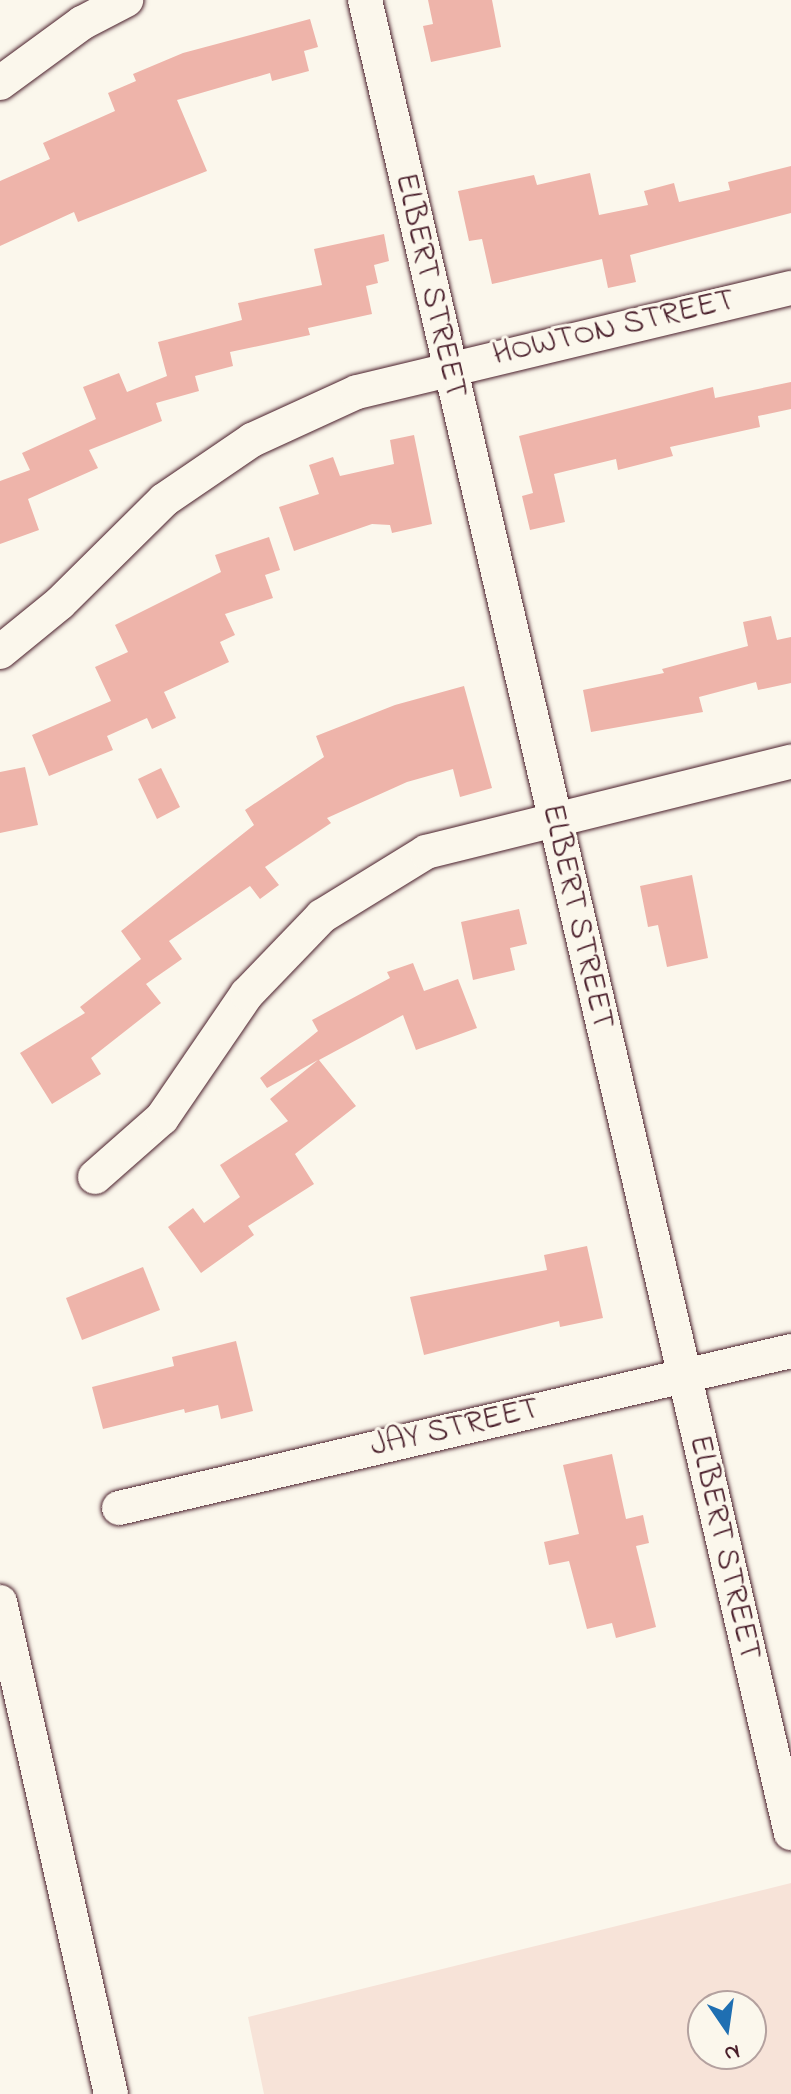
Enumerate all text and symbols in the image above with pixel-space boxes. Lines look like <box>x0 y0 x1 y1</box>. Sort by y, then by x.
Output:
street label: ELBERT STREET <box>384 170 474 402</box>
street label: HOWTON STREET <box>489 283 739 375</box>
street label: ELBERT STREET <box>531 801 621 1033</box>
street label: JAY STREET <box>367 1391 543 1467</box>
street label: ELBERT STREET <box>678 1432 768 1664</box>
north arrow <box>687 1990 767 2070</box>
text: N <box>721 2034 743 2069</box>

